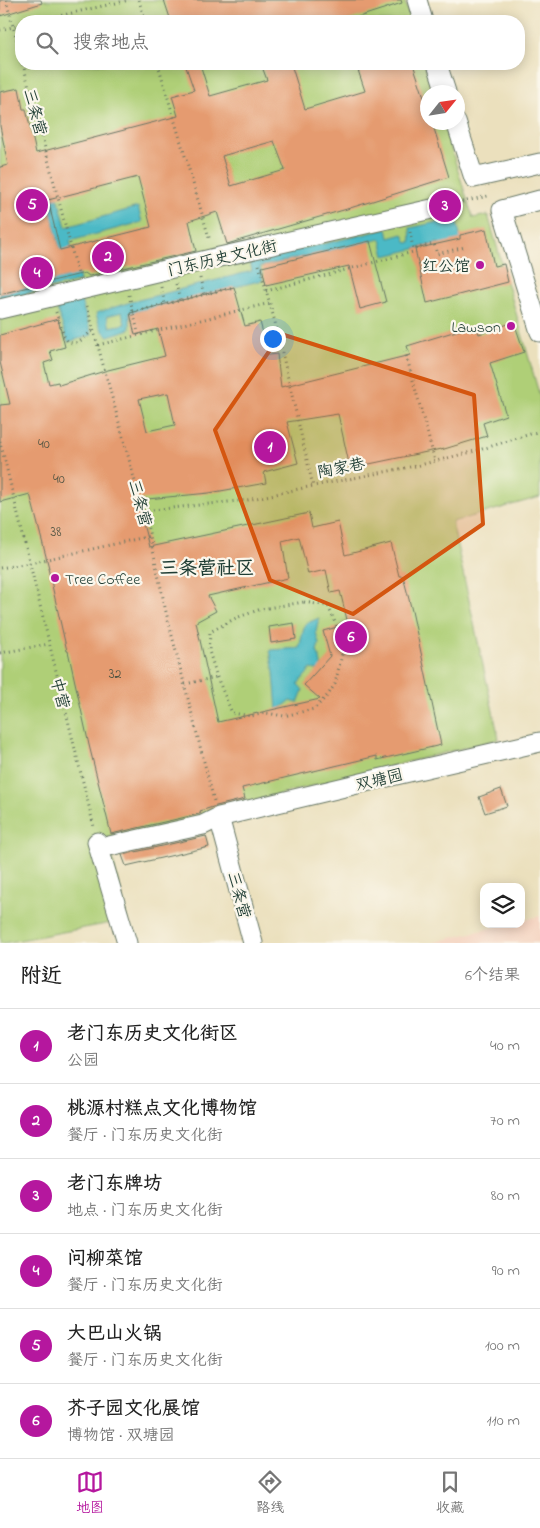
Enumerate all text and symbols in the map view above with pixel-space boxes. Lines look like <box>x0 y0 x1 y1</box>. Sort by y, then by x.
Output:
search box <box>15 15 525 70</box>
icon: search <box>33 29 61 57</box>
text: 搜索地点 <box>73 30 149 57</box>
north arrow <box>420 85 465 130</box>
street label: 三条营 <box>16 86 52 139</box>
pin: 5 <box>16 186 48 224</box>
pin: 3 <box>429 187 461 225</box>
street label: 门东历史文化街 <box>165 235 280 283</box>
pin: 2 <box>92 238 124 276</box>
pin: 4 <box>21 254 53 292</box>
place label: 红公馆 <box>422 255 470 279</box>
marker: 红公馆 <box>474 259 486 271</box>
place label: Lawson <box>452 316 501 340</box>
marker: Lawson <box>505 320 517 332</box>
your location <box>260 326 286 352</box>
pin: 1 <box>254 428 286 466</box>
house number: 40 <box>38 434 50 455</box>
street label: 陶家巷 <box>316 453 367 485</box>
house number: 40 <box>53 469 65 490</box>
street label: 三条营 <box>121 477 157 530</box>
house number: 38 <box>50 522 62 543</box>
district label: 三条营社区 <box>159 556 255 583</box>
place label: Tree Coffee <box>65 568 141 592</box>
marker: Tree Coffee <box>49 572 61 584</box>
pin: 6 <box>335 618 367 656</box>
house number: 32 <box>109 664 121 685</box>
street label: 中营 <box>44 675 75 712</box>
street label: 双塘园 <box>353 764 406 798</box>
street label: 三条营 <box>220 869 256 922</box>
map controls <box>480 883 525 928</box>
button: layers <box>480 883 525 928</box>
text: 附近 <box>20 962 62 992</box>
text: 6个结果 <box>465 964 520 988</box>
text: 老门东历史文化街区 <box>67 1021 238 1048</box>
text: 1 <box>33 1034 39 1058</box>
text: 40 m <box>490 1034 520 1058</box>
text: 公园 <box>67 1049 99 1073</box>
text: 桃源村糕点文化博物馆 <box>67 1096 257 1123</box>
text: 2 <box>32 1109 40 1133</box>
text: 70 m <box>490 1109 520 1133</box>
text: 餐厅 · 门东历史文化街 <box>67 1124 222 1148</box>
text: 老门东牌坊 <box>67 1171 162 1198</box>
text: 3 <box>33 1184 39 1208</box>
text: 80 m <box>491 1184 520 1208</box>
text: 地点 · 门东历史文化街 <box>67 1199 222 1223</box>
text: 问柳菜馆 <box>67 1246 143 1273</box>
text: 4 <box>33 1259 39 1283</box>
text: 90 m <box>492 1259 520 1283</box>
text: 餐厅 · 门东历史文化街 <box>67 1274 222 1298</box>
text: 大巴山火锅 <box>67 1321 162 1348</box>
text: 5 <box>31 1334 41 1358</box>
text: 100 m <box>485 1334 520 1358</box>
text: 餐厅 · 门东历史文化街 <box>67 1349 222 1373</box>
text: 芥子园文化展馆 <box>67 1396 200 1423</box>
text: 6 <box>32 1409 40 1433</box>
text: 110 m <box>486 1409 520 1433</box>
text: 博物馆 · 双塘园 <box>67 1424 174 1448</box>
tab: 地图 <box>76 1468 104 1519</box>
tab: 路线 <box>256 1468 284 1519</box>
tab: 收藏 <box>436 1468 464 1519</box>

